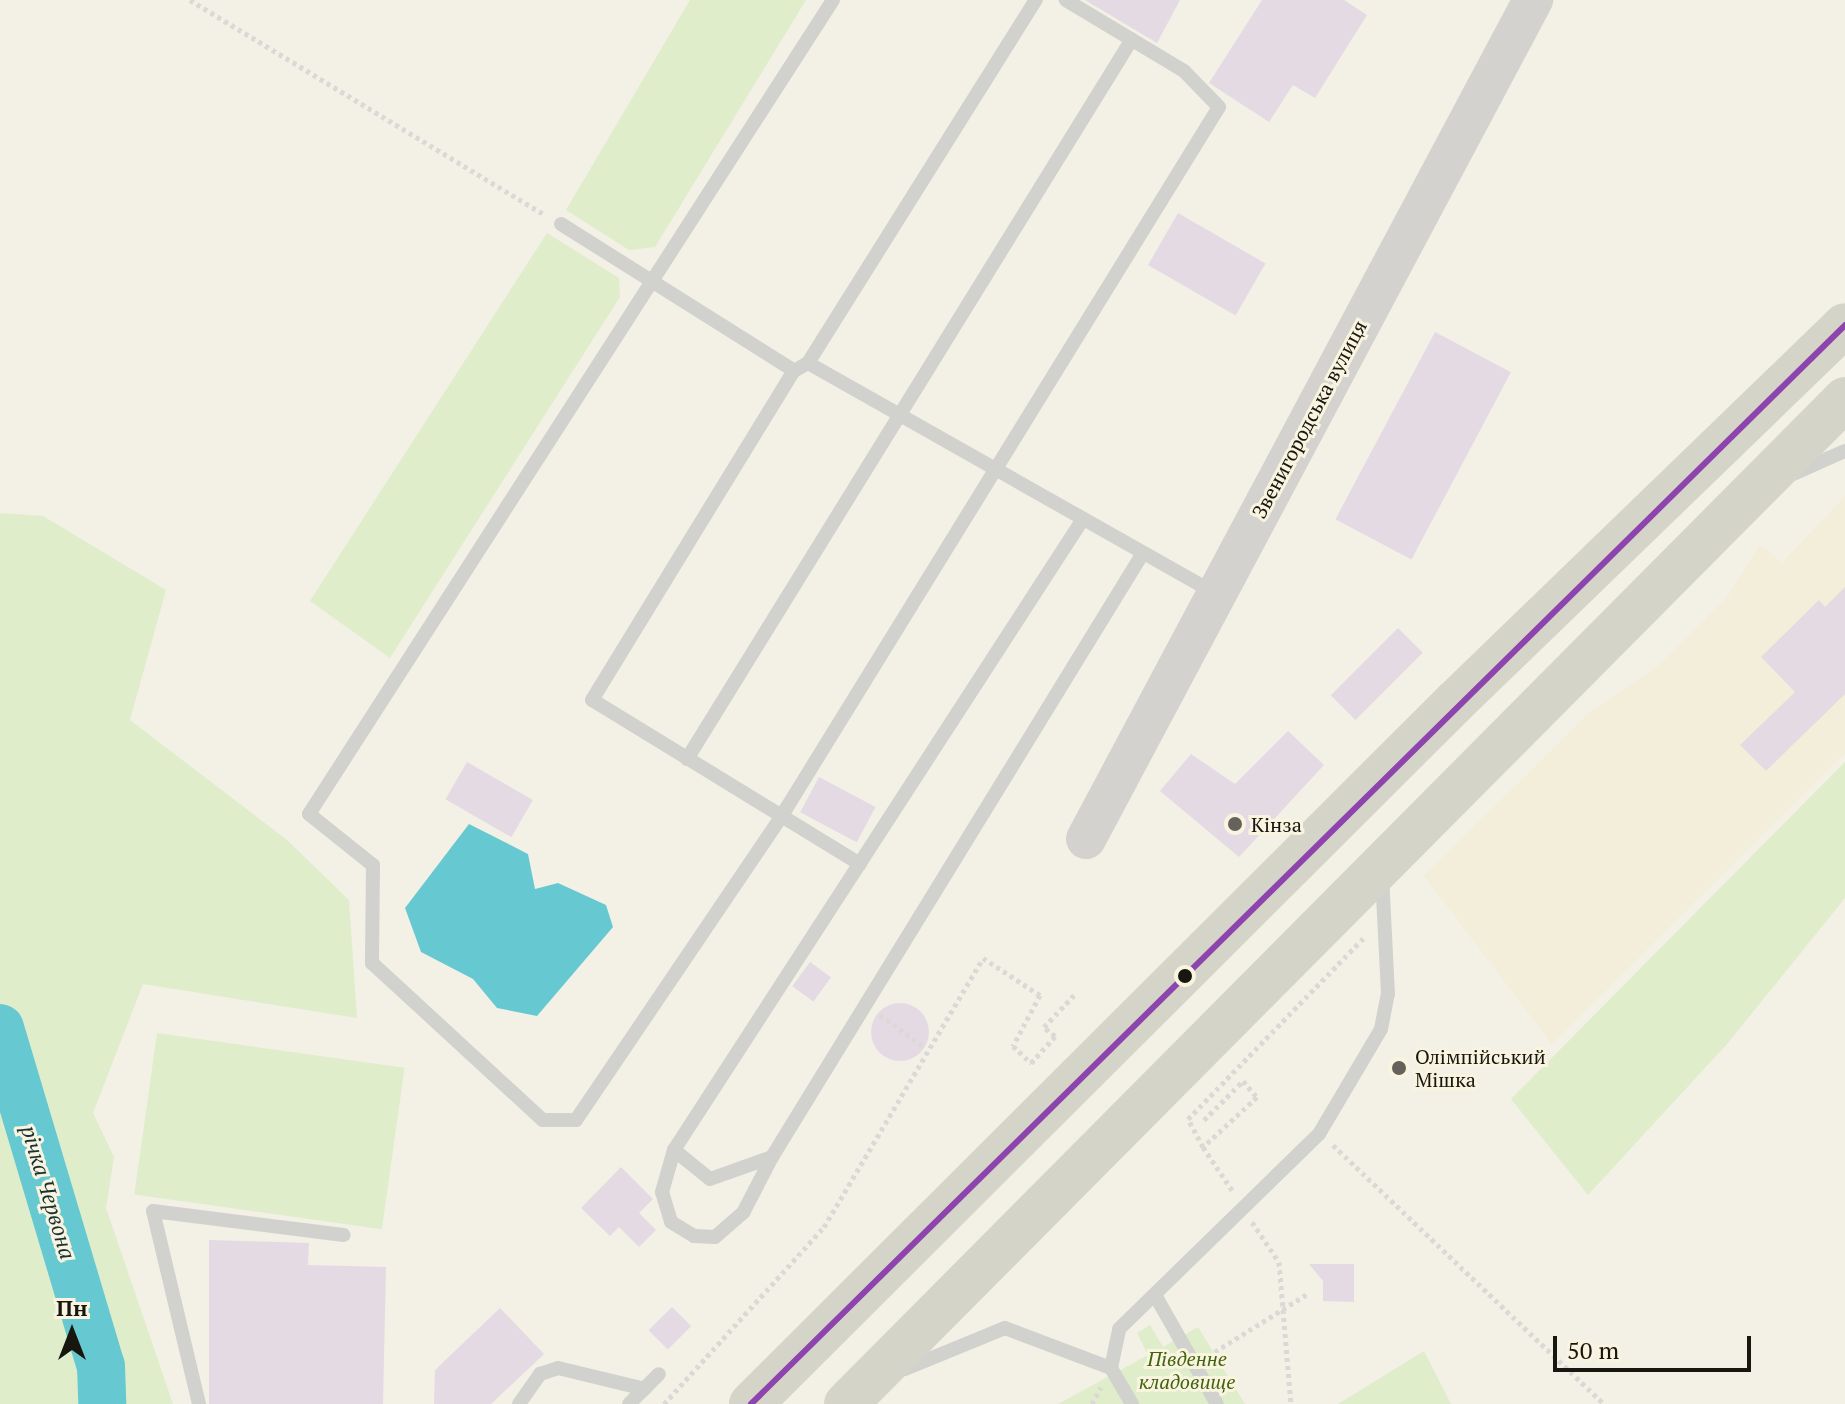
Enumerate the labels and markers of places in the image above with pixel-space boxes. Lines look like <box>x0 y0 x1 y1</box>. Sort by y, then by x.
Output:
place label: Кінза <box>1251 812 1302 836</box>
marker: Кінза <box>1226 815 1244 833</box>
unlabelled marker <box>1177 968 1193 984</box>
place label: Олімпійський Мішка <box>1415 1044 1546 1091</box>
marker: Олімпійський Мішка <box>1390 1059 1408 1077</box>

